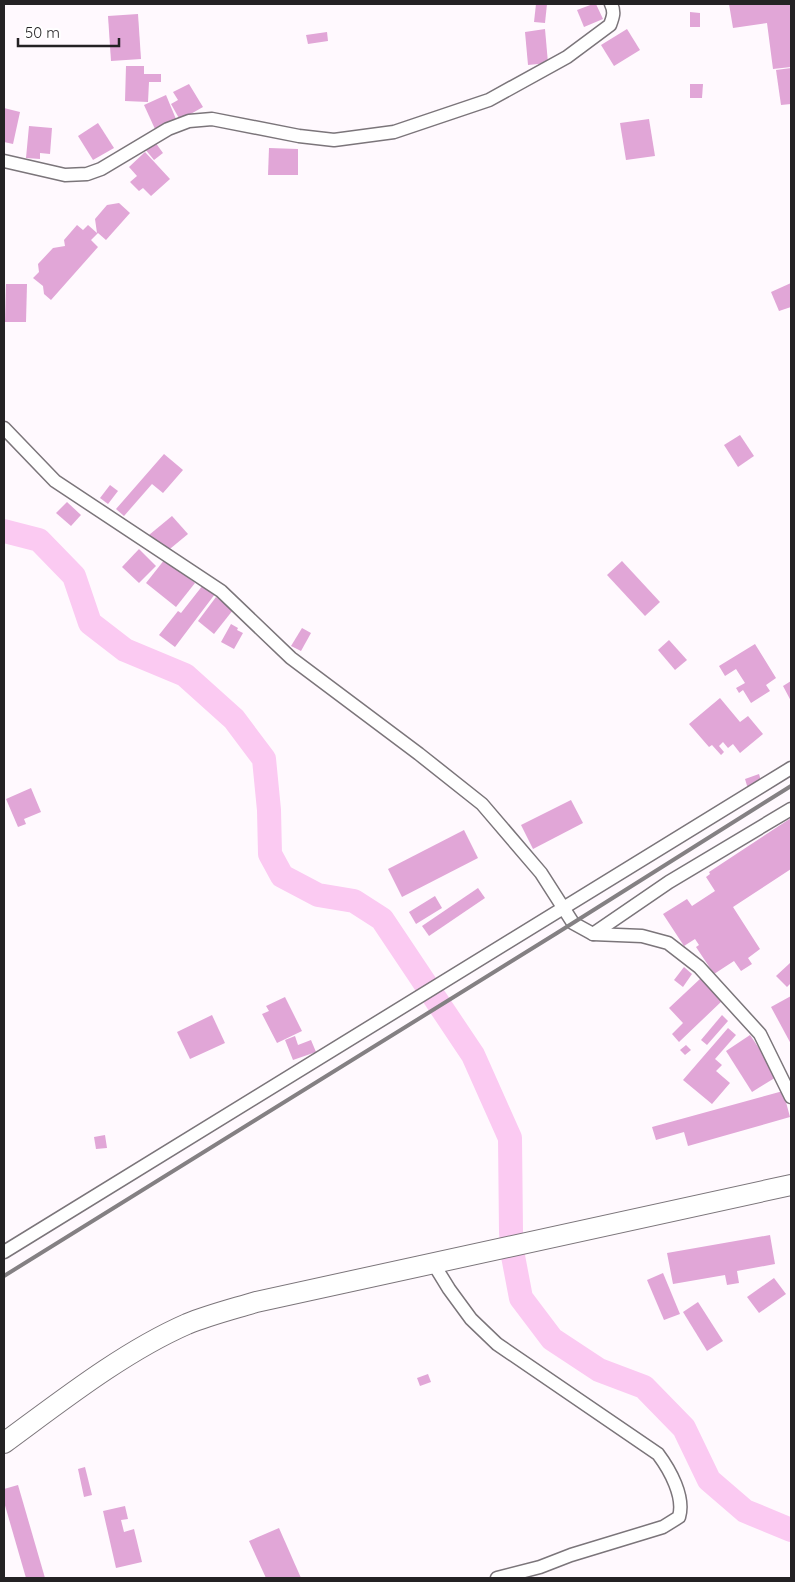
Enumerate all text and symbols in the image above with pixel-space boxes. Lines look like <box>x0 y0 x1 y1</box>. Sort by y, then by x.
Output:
scale bar <box>18 15 119 47</box>
text: 50 m <box>25 23 60 42</box>

